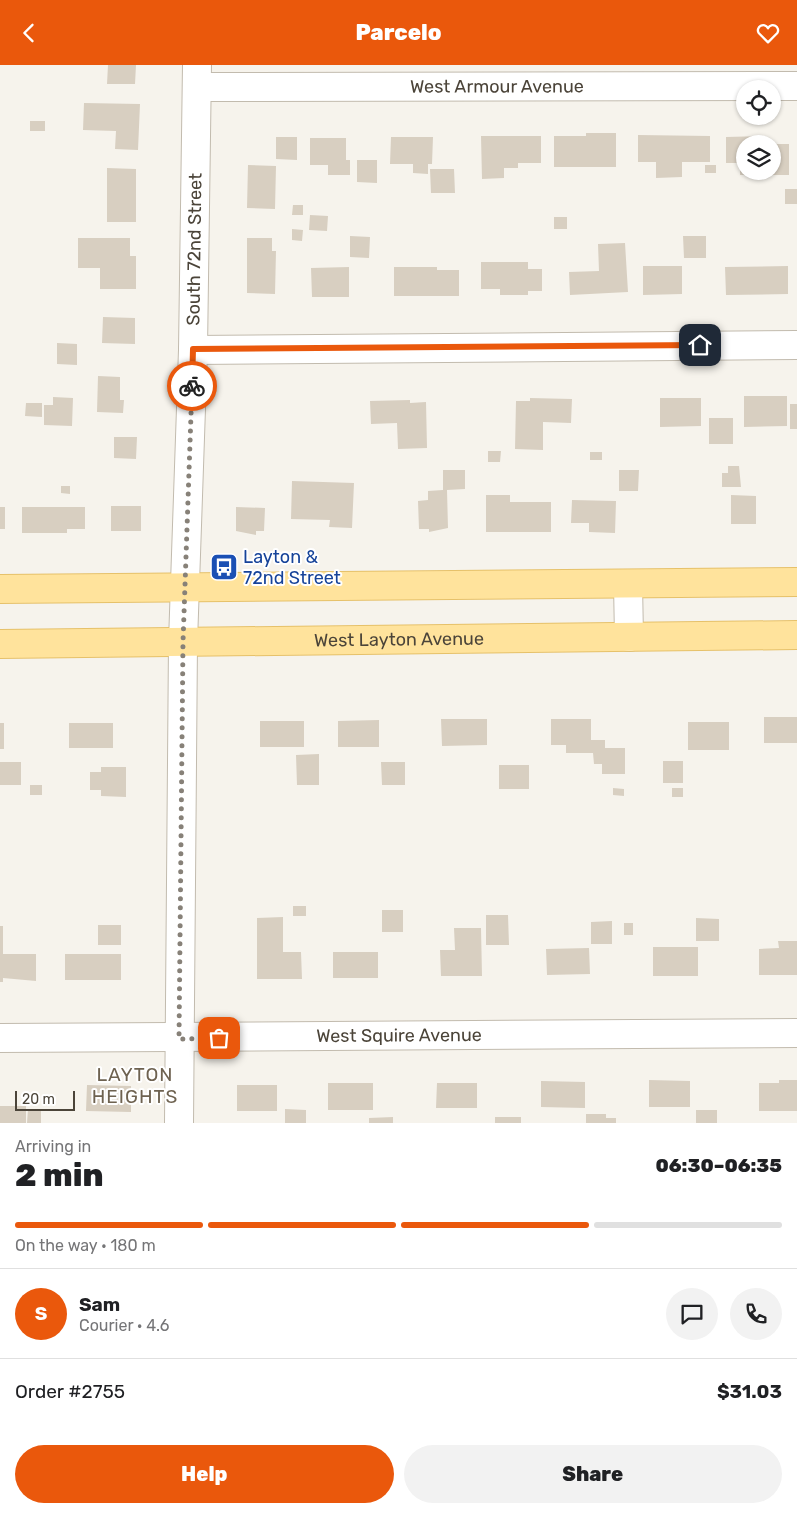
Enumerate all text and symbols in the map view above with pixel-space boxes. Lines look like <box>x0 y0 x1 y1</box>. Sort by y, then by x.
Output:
icon: back <box>15 19 43 47</box>
text: Parcelo <box>355 19 442 46</box>
icon: heart <box>754 19 782 47</box>
street label: West Armour Avenue <box>410 75 584 98</box>
map controls <box>736 80 781 180</box>
button: locate <box>736 80 781 125</box>
button: layers <box>736 135 781 180</box>
street label: South 72nd Street <box>182 173 206 326</box>
pin <box>679 324 721 366</box>
icon: home <box>686 331 714 359</box>
courier <box>167 361 217 411</box>
icon: bike <box>178 372 206 400</box>
place label: Layton & 72nd Street <box>243 546 341 589</box>
bus stop icon: Layton & 72nd Street <box>209 552 239 582</box>
street label: West Layton Avenue <box>314 628 484 651</box>
pin <box>198 1017 240 1059</box>
icon: bag <box>205 1024 233 1052</box>
street label: West Squire Avenue <box>316 1024 482 1047</box>
district label: LAYTON HEIGHTS <box>92 1063 178 1108</box>
scale bar <box>15 1088 75 1111</box>
text: 20 m <box>22 1091 55 1108</box>
text: Arriving in <box>15 1137 91 1156</box>
text: 06:30–06:35 <box>656 1154 782 1177</box>
text: 2 min <box>15 1156 104 1194</box>
text: On the way · 180 m <box>15 1236 156 1255</box>
button: chat <box>666 1288 718 1340</box>
button: phone <box>730 1288 782 1340</box>
text: Sam <box>79 1293 120 1316</box>
text: S <box>35 1302 47 1325</box>
text: Courier · 4.6 <box>79 1316 169 1335</box>
text: Order #2755 <box>15 1380 125 1403</box>
text: $31.03 <box>717 1380 782 1403</box>
button: Help <box>15 1445 394 1503</box>
button: Share <box>404 1445 782 1503</box>

